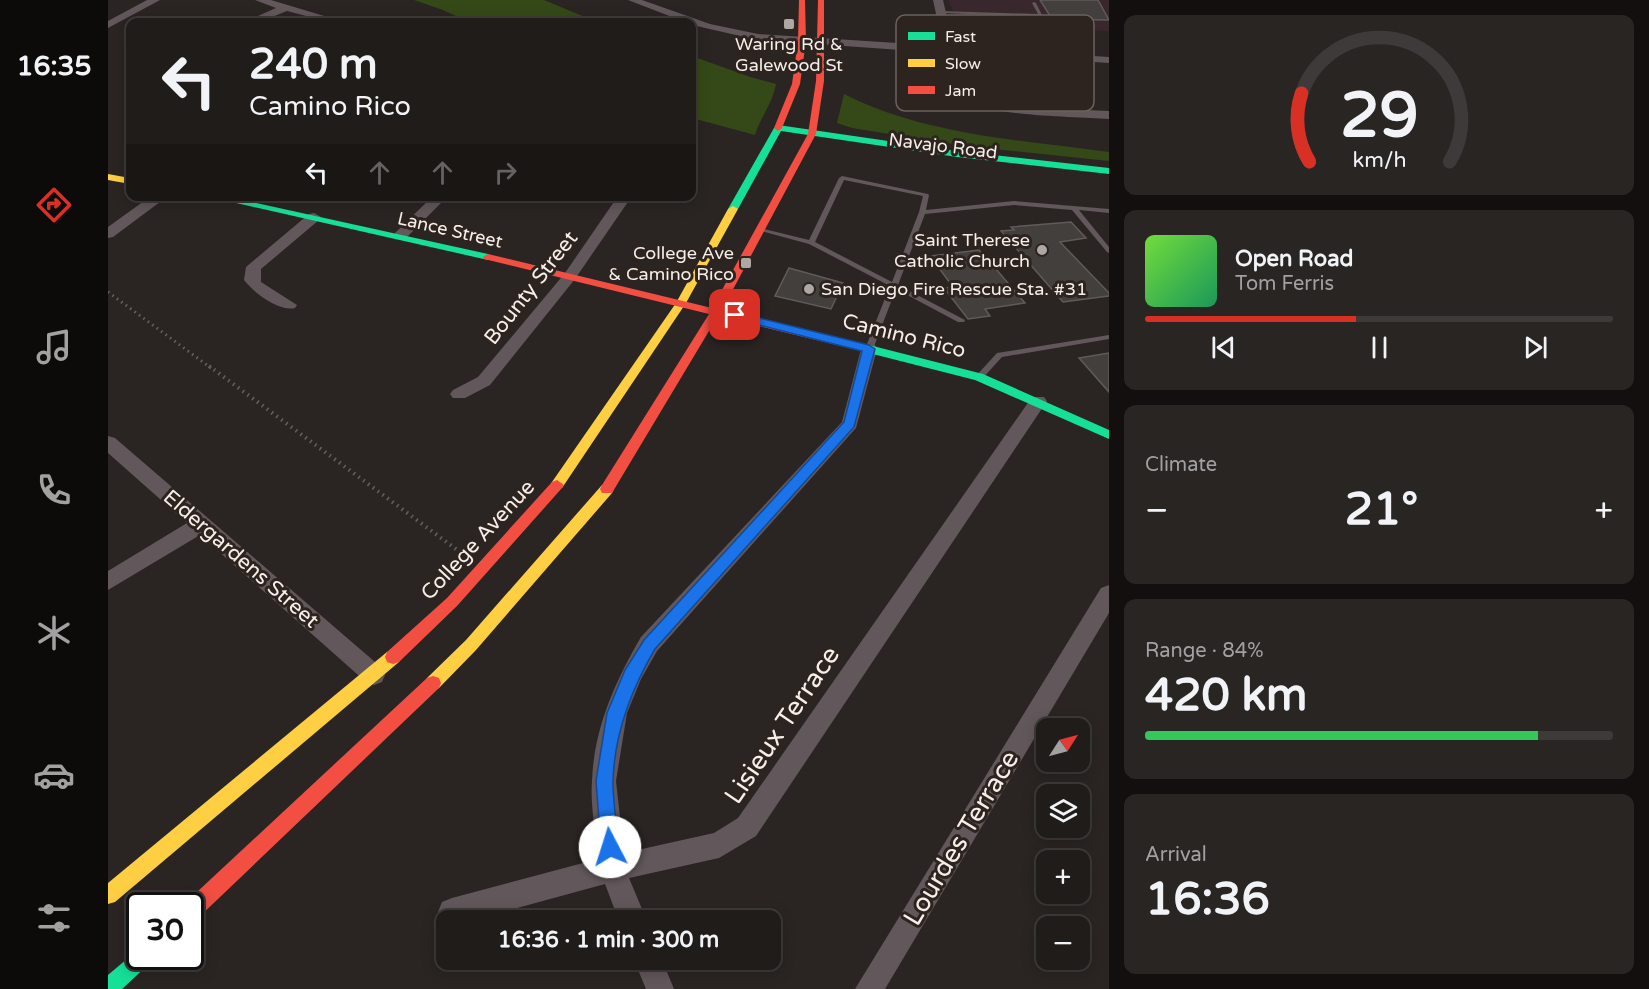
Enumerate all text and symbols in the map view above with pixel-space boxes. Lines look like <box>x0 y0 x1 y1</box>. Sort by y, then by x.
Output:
legend <box>896 15 1094 111</box>
marker: Waring Rd & Galewood St <box>782 17 796 31</box>
text: Fast <box>945 27 976 47</box>
place label: Waring Rd & Galewood St <box>735 33 843 76</box>
text: 240 m <box>249 39 378 90</box>
icon: left <box>150 42 228 120</box>
text: 16:35 <box>17 50 91 83</box>
text: Slow <box>945 54 981 74</box>
text: 29 <box>1340 79 1418 154</box>
text: Jam <box>945 81 976 101</box>
text: Camino Rico <box>249 90 411 123</box>
street label: Navajo Road <box>887 128 999 164</box>
text: km/h <box>1352 147 1406 173</box>
icon: left <box>300 156 333 189</box>
icon: ahead <box>363 156 396 189</box>
icon: ahead <box>426 156 459 189</box>
icon: right <box>489 156 522 189</box>
icon: directions <box>33 184 75 226</box>
street label: Lance Street <box>395 207 505 253</box>
street label: Bounty Street <box>479 226 583 350</box>
place label: Saint Therese Catholic Church <box>894 229 1030 272</box>
place label: College Ave & Camino Rico <box>608 242 734 285</box>
marker: Saint Therese Catholic Church <box>1035 243 1049 257</box>
text: Open Road <box>1235 246 1353 272</box>
marker: College Ave & Camino Rico <box>739 256 753 270</box>
text: Tom Ferris <box>1235 272 1334 296</box>
place label: San Diego Fire Rescue Sta. #31 <box>821 278 1087 300</box>
marker: San Diego Fire Rescue Sta. #31 <box>802 282 816 296</box>
pin <box>709 289 760 340</box>
icon: arrive <box>718 298 751 331</box>
street label: Camino Rico <box>840 309 968 363</box>
icon: music <box>33 326 75 368</box>
icon: previous <box>1207 331 1240 364</box>
icon: pause <box>1363 331 1396 364</box>
icon: next <box>1519 331 1552 364</box>
text: Climate <box>1145 453 1217 477</box>
icon: phone <box>33 469 75 511</box>
street label: College Avenue <box>416 475 540 605</box>
text: 21° <box>1345 483 1418 537</box>
street label: Eldergardens Street <box>158 485 324 633</box>
text: − <box>1145 491 1169 530</box>
text: + <box>1594 491 1613 530</box>
icon: climate <box>33 612 75 654</box>
text: Range · 84% <box>1145 639 1264 663</box>
street label: Lisieux Terrace <box>718 640 846 810</box>
text: 420 km <box>1145 669 1307 723</box>
north arrow <box>1036 718 1090 772</box>
map controls <box>1036 718 1090 970</box>
street label: Lourdes Terrace <box>897 745 1025 931</box>
icon: car <box>33 754 75 796</box>
button: layers <box>1036 784 1090 838</box>
position arrow <box>578 815 642 879</box>
text: Arrival <box>1145 843 1207 867</box>
button: + <box>1036 850 1090 904</box>
text: 16:36 <box>1145 873 1270 927</box>
speed limit sign: 30 <box>126 892 204 970</box>
icon: filters <box>33 897 75 939</box>
button: − <box>1036 916 1090 970</box>
text: 16:36 · 1 min · 300 m <box>498 927 719 953</box>

